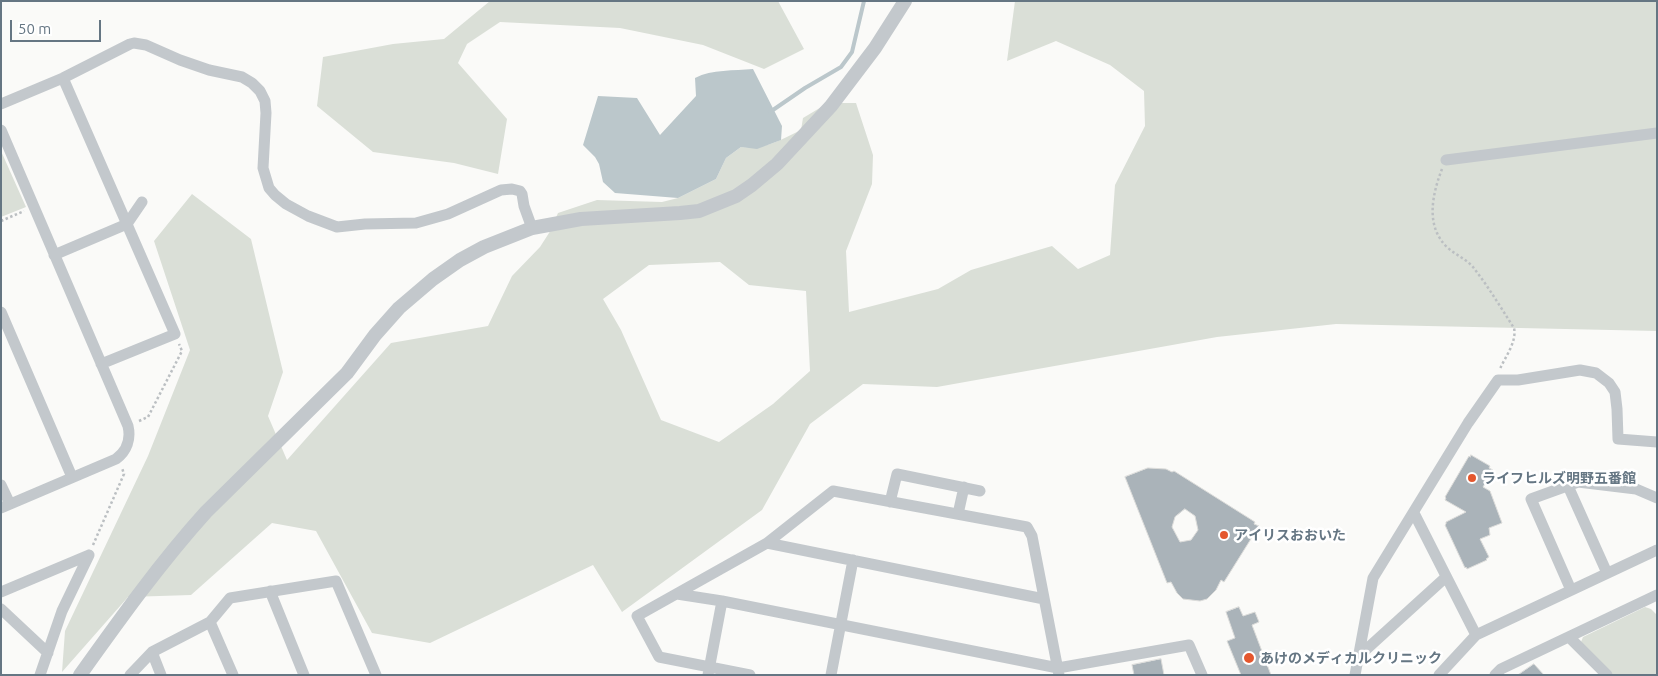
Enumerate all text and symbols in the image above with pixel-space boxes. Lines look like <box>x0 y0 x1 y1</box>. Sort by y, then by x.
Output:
scale bar <box>12 10 104 42</box>
text: 50 m <box>18 20 51 37</box>
place label: ライフヒルズ明野五番館 <box>1482 470 1636 486</box>
marker: ライフヒルズ明野五番館 <box>1466 472 1478 484</box>
place label: アイリスおおいた <box>1234 527 1346 543</box>
marker: アイリスおおいた <box>1218 529 1230 541</box>
place label: あけのメディカルクリニック <box>1260 650 1442 666</box>
marker: あけのメディカルクリニック <box>1242 651 1256 665</box>

